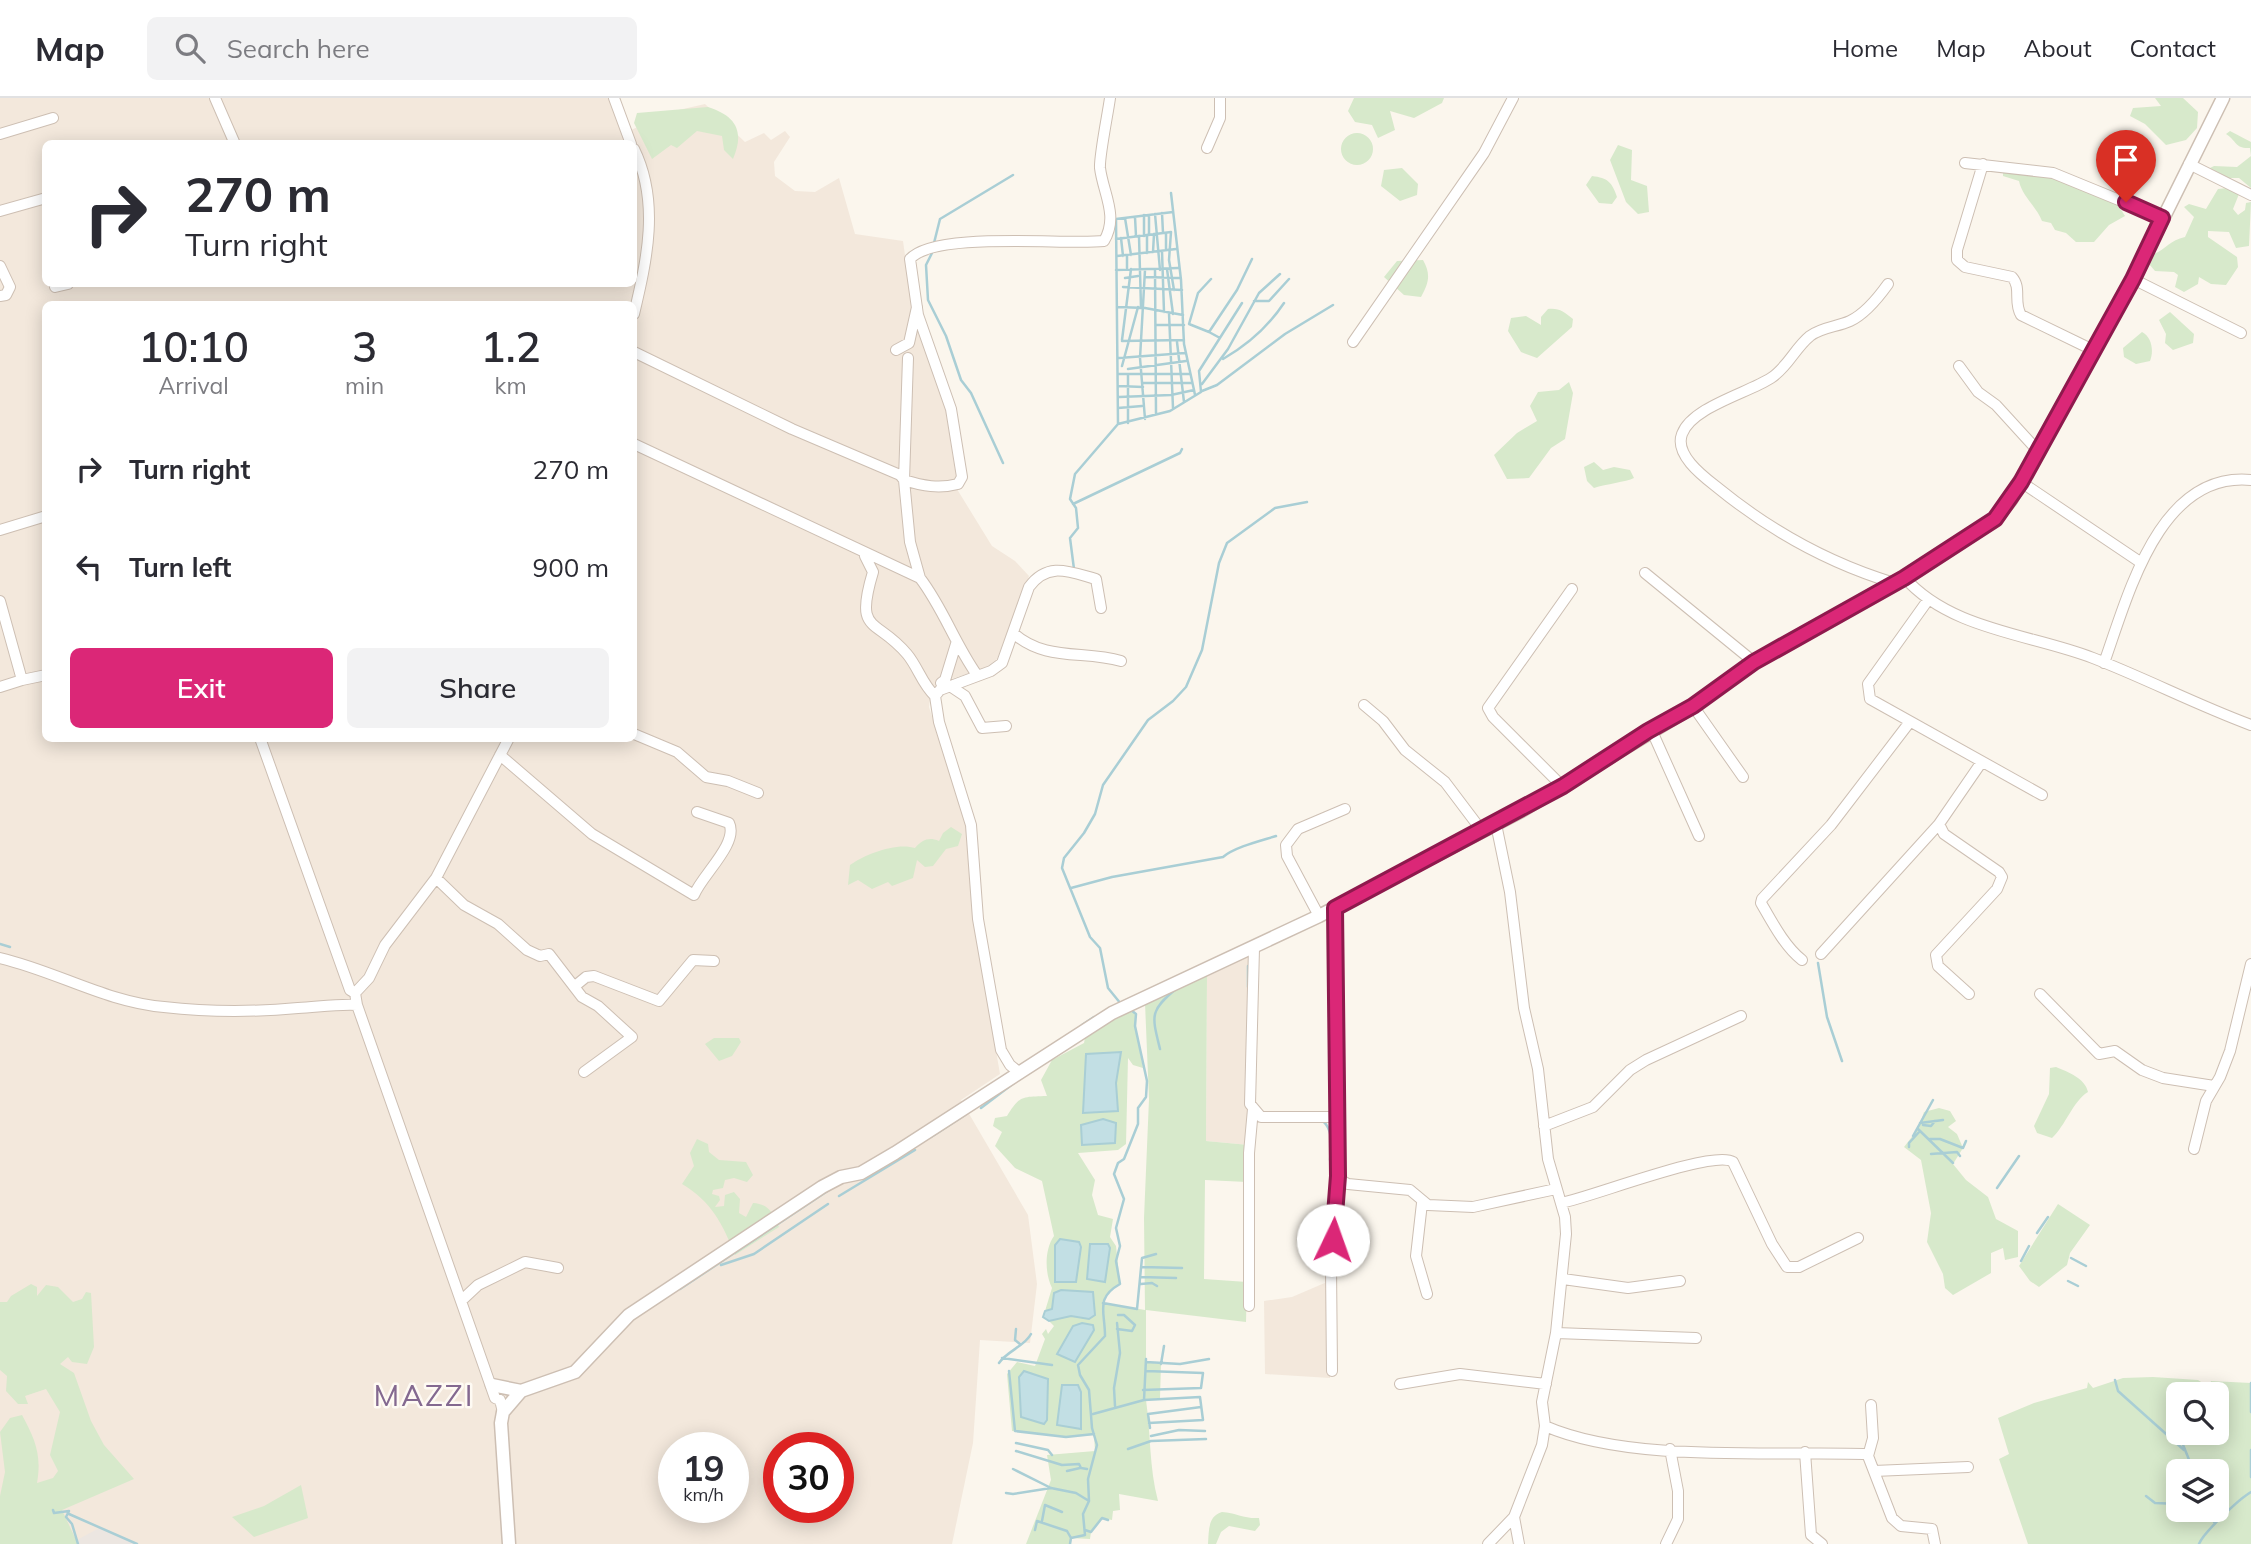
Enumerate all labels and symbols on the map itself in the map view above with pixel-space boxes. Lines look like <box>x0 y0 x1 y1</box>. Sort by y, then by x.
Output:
pin <box>2096 130 2156 202</box>
position arrow <box>1296 1203 1370 1277</box>
district label: MAZZI <box>373 1376 475 1414</box>
speed limit sign: 30 <box>763 1432 854 1523</box>

